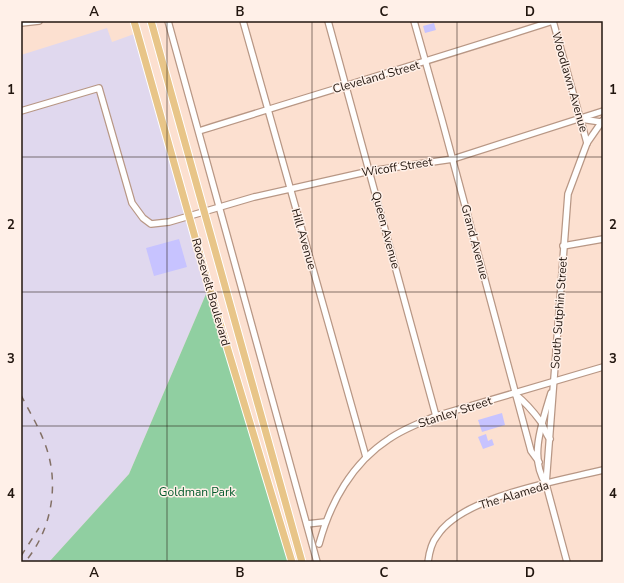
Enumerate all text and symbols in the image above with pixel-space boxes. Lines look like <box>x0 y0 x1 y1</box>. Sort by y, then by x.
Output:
text: A <box>89 3 99 21</box>
text: B <box>236 3 245 21</box>
text: C <box>380 3 389 21</box>
text: D <box>525 3 535 21</box>
street label: Woodlawn Avenue <box>548 30 592 134</box>
street label: Cleveland Street <box>331 57 422 97</box>
text: 1 <box>7 81 15 99</box>
text: 1 <box>609 81 617 99</box>
street label: Wicoff Street <box>360 153 434 181</box>
street label: Queen Avenue <box>368 190 404 270</box>
street label: Grand Avenue <box>457 203 493 281</box>
street label: Hill Avenue <box>288 207 320 271</box>
text: 2 <box>7 216 15 234</box>
text: 2 <box>609 216 617 234</box>
street label: Roosevelt Boulevard <box>188 236 234 348</box>
street label: South Sutphin Street <box>547 256 571 370</box>
text: 3 <box>7 350 15 368</box>
text: 3 <box>609 350 617 368</box>
street label: Stanley Street <box>416 392 495 431</box>
street label: The Alameda <box>477 477 551 513</box>
park label: Goldman Park <box>159 484 236 500</box>
text: 4 <box>7 485 15 503</box>
text: 4 <box>609 485 617 503</box>
text: A <box>89 564 99 582</box>
text: B <box>236 564 245 582</box>
text: C <box>380 564 389 582</box>
text: D <box>525 564 535 582</box>

